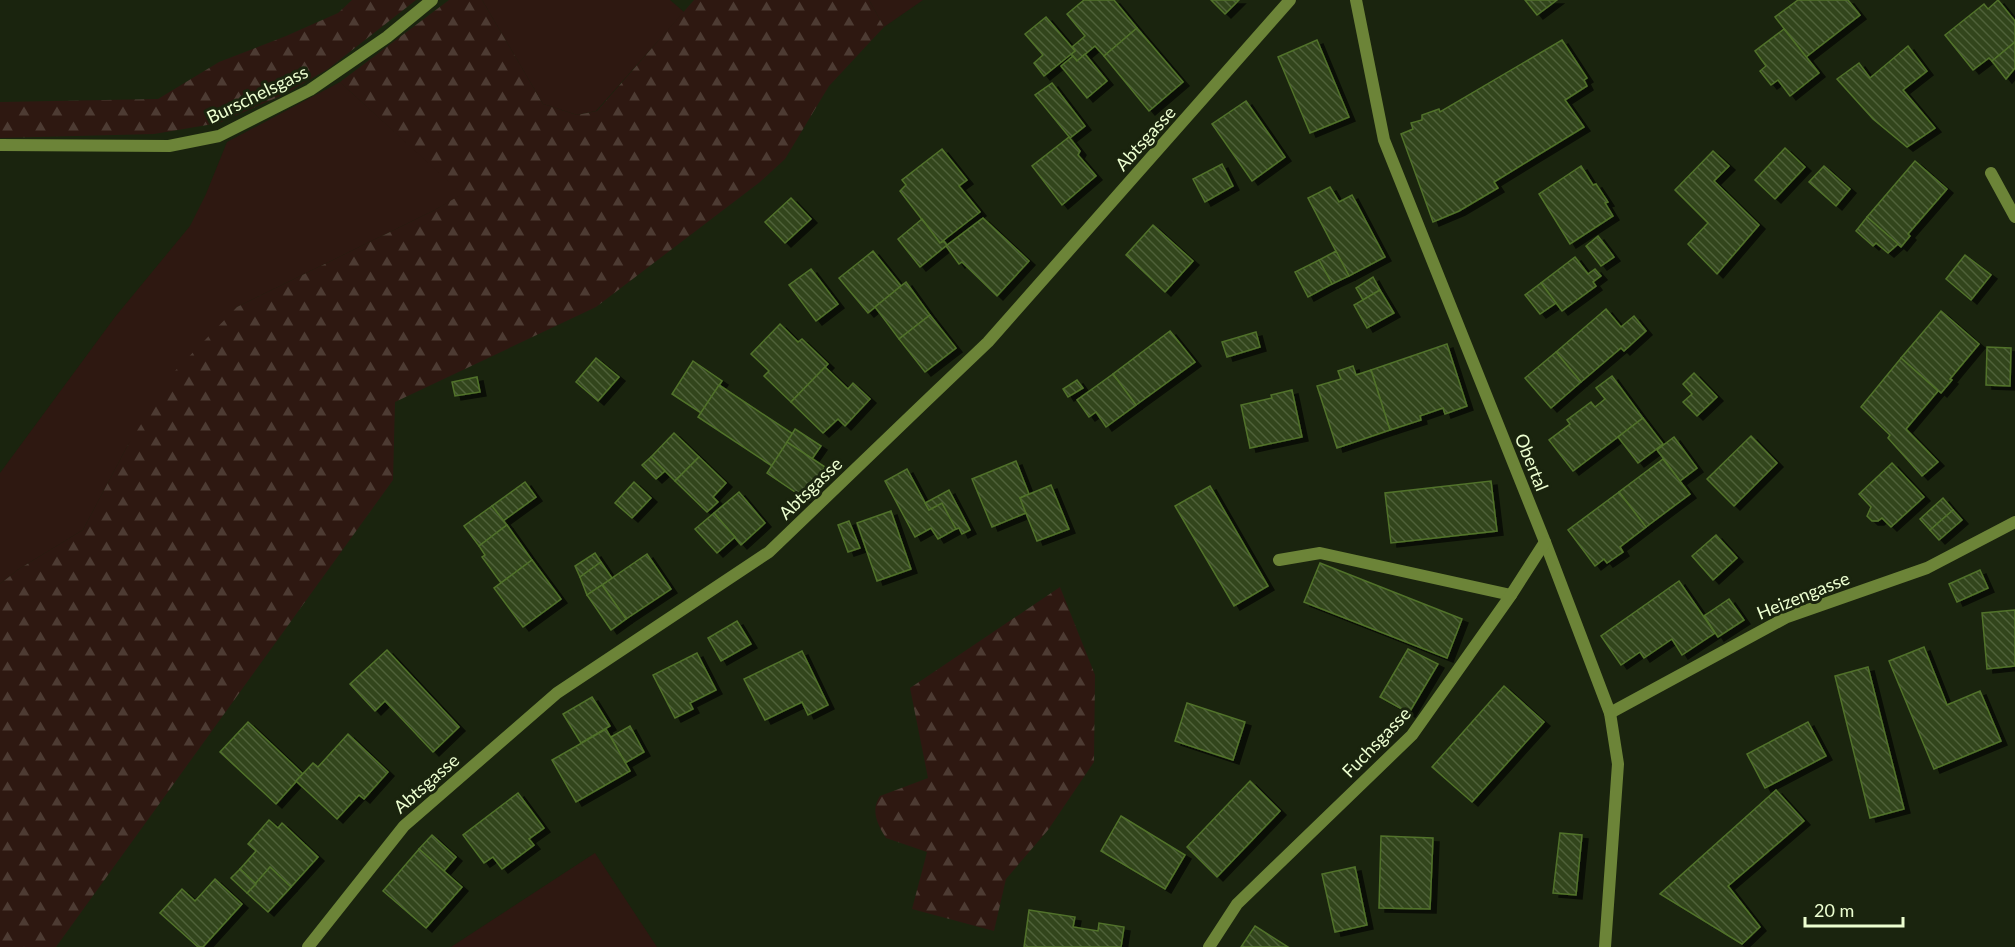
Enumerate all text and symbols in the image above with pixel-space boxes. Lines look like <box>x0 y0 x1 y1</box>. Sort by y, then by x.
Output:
street label: Burschelsgass <box>203 60 311 128</box>
street label: Abtsgasse <box>1110 101 1180 175</box>
street label: Obertal <box>1511 430 1553 494</box>
street label: Abtsgasse <box>774 452 846 524</box>
street label: Heizengasse <box>1753 566 1853 624</box>
street label: Fuchsgasse <box>1337 702 1415 782</box>
street label: Abtsgasse <box>389 749 463 817</box>
scale bar <box>1805 890 1902 928</box>
text: 20 m <box>1814 899 1854 921</box>

